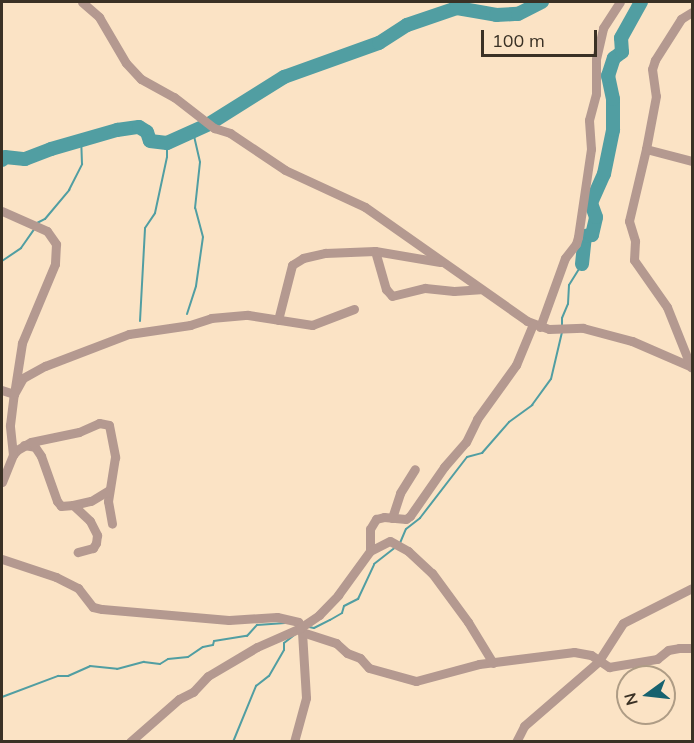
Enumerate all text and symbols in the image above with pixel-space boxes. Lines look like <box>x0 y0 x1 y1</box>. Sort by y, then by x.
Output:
scale bar <box>484 18 600 56</box>
text: 100 m <box>492 29 545 52</box>
north arrow <box>616 665 676 725</box>
text: N <box>619 691 642 708</box>

